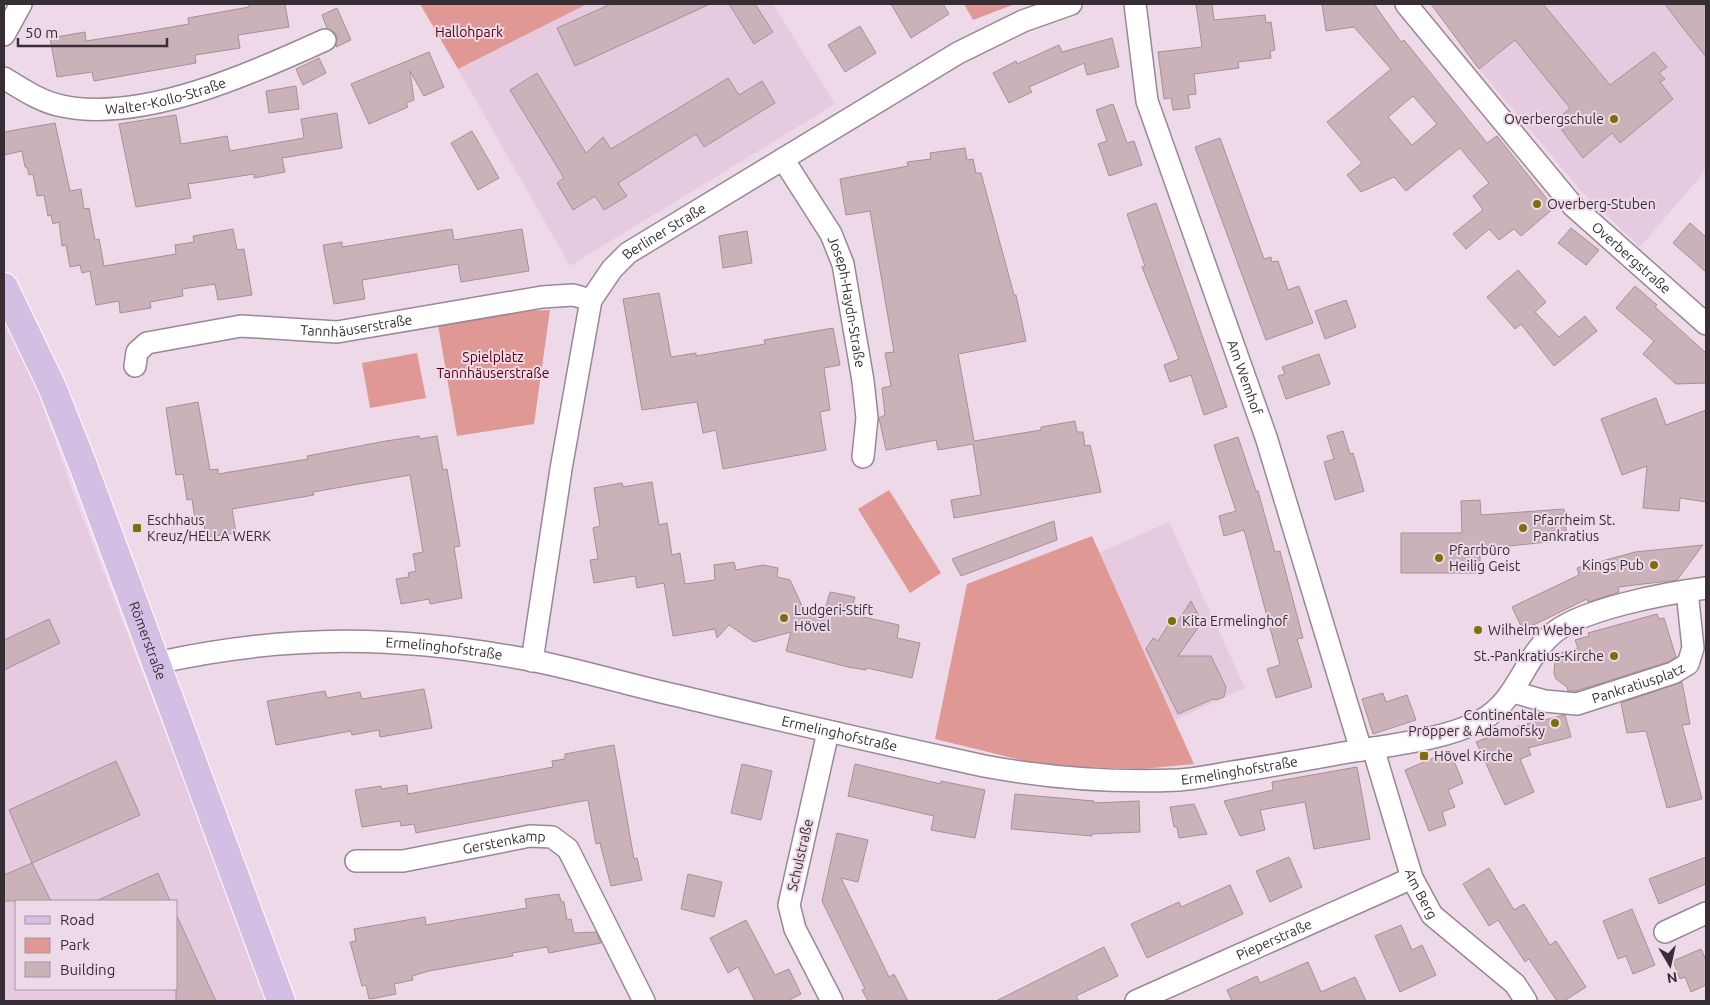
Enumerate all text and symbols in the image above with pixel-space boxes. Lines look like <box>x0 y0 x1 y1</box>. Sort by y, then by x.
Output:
scale bar <box>18 15 166 47</box>
text: 50 m <box>25 24 58 41</box>
park label: Hallohpark <box>435 24 503 40</box>
street label: Walter-Kollo-Straße <box>105 75 228 117</box>
place label: Overbergschule <box>1504 111 1604 127</box>
marker: Overbergschule <box>1608 113 1620 125</box>
place label: Overberg-Stuben <box>1547 196 1656 212</box>
marker: Overberg-Stuben <box>1531 198 1543 210</box>
street label: Berliner Straße <box>619 200 709 262</box>
street label: Overbergstraße <box>1588 218 1674 297</box>
street label: Joseph-Haydn-Straße <box>825 233 869 369</box>
street label: Tannhäuserstraße <box>300 311 413 340</box>
street label: Am Wemhof <box>1224 338 1266 418</box>
park label: Spielplatz Tannhäuserstraße <box>437 349 549 381</box>
place label: Eschhaus Kreuz/HELLA WERK <box>147 512 271 544</box>
place label: Pfarrheim St. Pankratius <box>1533 512 1615 544</box>
marker: Eschhaus Kreuz/HELLA WERK <box>131 522 143 534</box>
marker: Pfarrheim St. Pankratius <box>1517 522 1529 534</box>
place label: Pfarrbüro Heilig Geist <box>1449 542 1521 574</box>
marker: Pfarrbüro Heilig Geist <box>1433 552 1445 564</box>
place label: Kings Pub <box>1582 557 1644 573</box>
marker: Kings Pub <box>1648 559 1660 571</box>
street label: Römerstraße <box>126 599 170 682</box>
place label: Ludgeri-Stift Hövel <box>794 602 873 634</box>
marker: Ludgeri-Stift Hövel <box>778 612 790 624</box>
place label: Kita Ermelinghof <box>1182 613 1288 629</box>
marker: Kita Ermelinghof <box>1166 615 1178 627</box>
place label: Wilhelm Weber <box>1488 622 1585 638</box>
marker: Wilhelm Weber <box>1472 624 1484 636</box>
street label: Ermelinghofstraße <box>385 634 504 663</box>
place label: St.-Pankratius-Kirche <box>1474 648 1604 664</box>
marker: St.-Pankratius-Kirche <box>1608 650 1620 662</box>
street label: Pankratiusplatz <box>1590 660 1688 707</box>
place label: Continentale Pröpper & Adamofsky <box>1408 707 1545 739</box>
street label: Ermelinghofstraße <box>780 713 899 754</box>
marker: Continentale Pröpper & Adamofsky <box>1549 717 1561 729</box>
place label: Hövel Kirche <box>1434 748 1513 764</box>
marker: Hövel Kirche <box>1418 750 1430 762</box>
street label: Ermelinghofstraße <box>1180 753 1299 788</box>
street label: Schulstraße <box>784 817 816 893</box>
street label: Gerstenkamp <box>461 828 546 857</box>
street label: Am Berg <box>1402 867 1441 922</box>
legend <box>15 900 178 990</box>
text: Road <box>60 911 95 928</box>
street label: Pieperstraße <box>1234 916 1314 963</box>
text: Park <box>60 936 90 953</box>
north arrow <box>1645 940 1695 990</box>
text: Building <box>60 961 115 978</box>
text: N <box>1666 969 1678 987</box>

